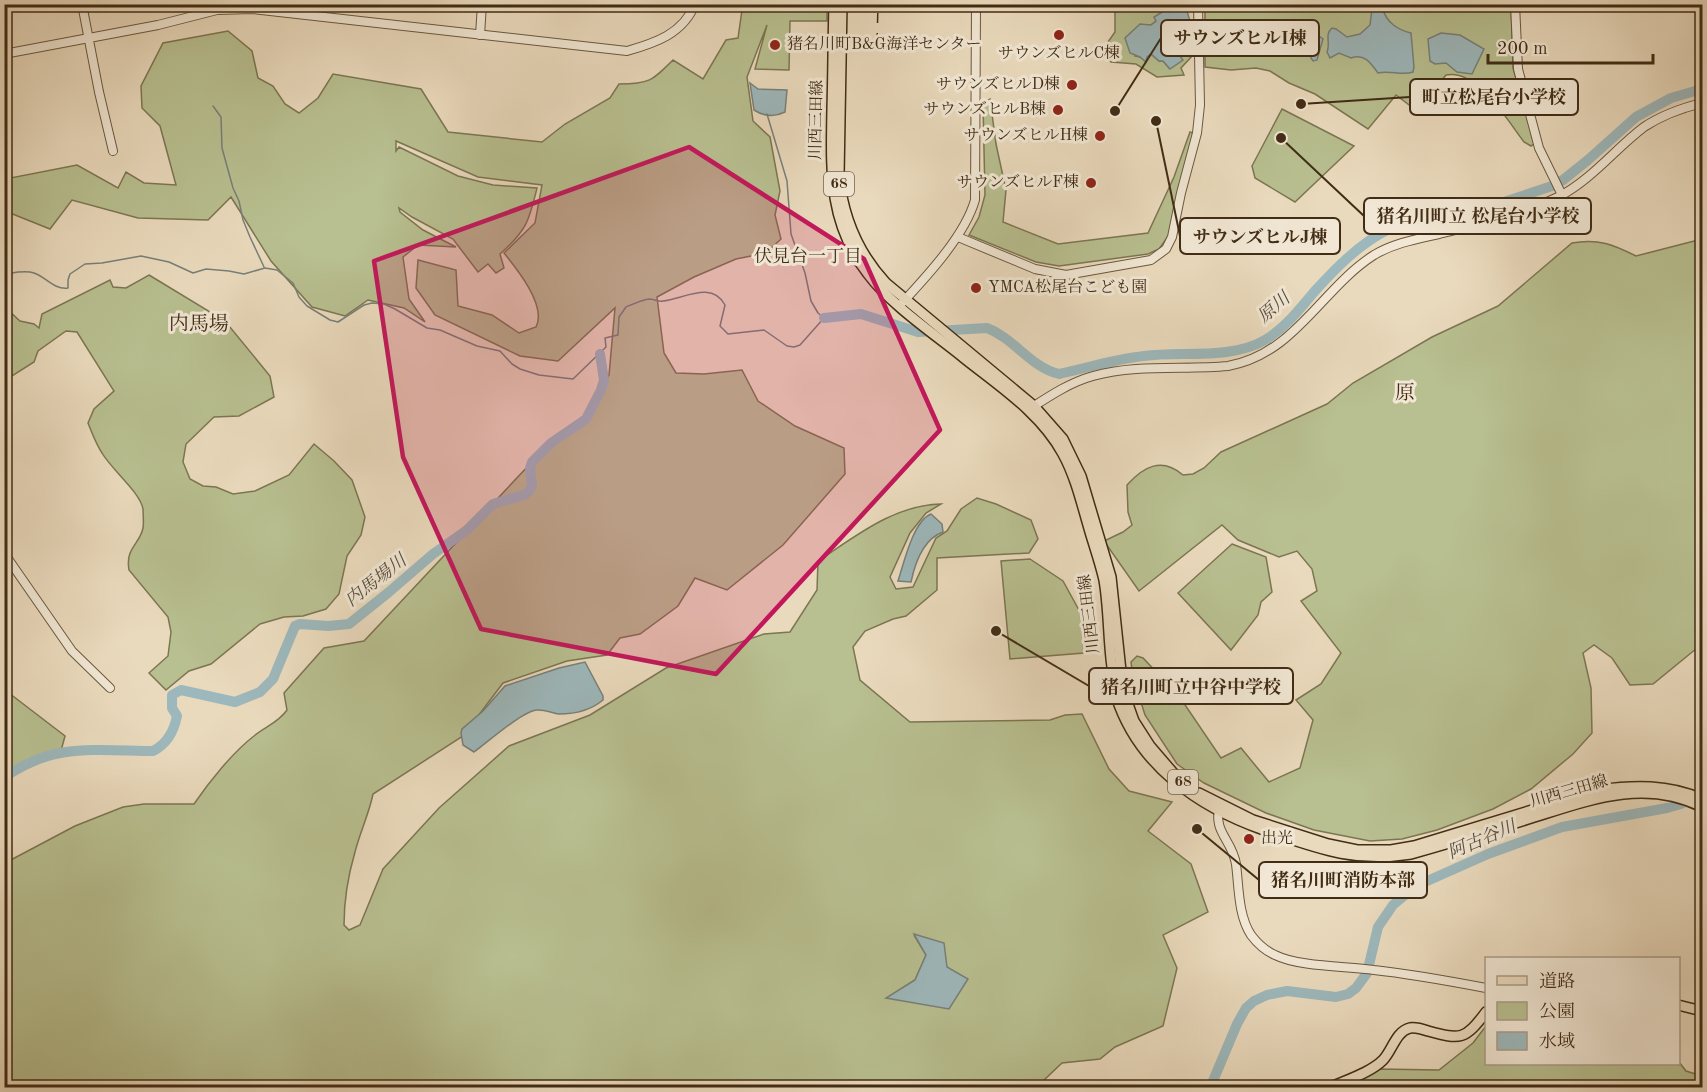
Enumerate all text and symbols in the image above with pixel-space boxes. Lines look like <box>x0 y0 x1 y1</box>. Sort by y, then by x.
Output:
callout: サウンズヒルI棟 <box>1161 20 1319 56</box>
scale bar <box>1488 27 1653 65</box>
marker: サウンズヒルC棟 <box>1052 28 1066 42</box>
text: サウンズヒルI棟 <box>1173 28 1307 48</box>
place label: 猪名川町B&G海洋センター <box>787 35 982 53</box>
marker: 猪名川町B&G海洋センター <box>768 38 782 52</box>
text: 200 m <box>1497 40 1548 58</box>
place label: サウンズヒルC棟 <box>998 44 1120 62</box>
place label: サウンズヒルD棟 <box>936 75 1060 93</box>
marker: サウンズヒルD棟 <box>1065 78 1079 92</box>
callout: 町立松尾台小学校 <box>1410 79 1578 115</box>
street label: 川西三田線 <box>806 80 826 160</box>
text: 町立松尾台小学校 <box>1422 87 1566 107</box>
place label: サウンズヒルB棟 <box>923 100 1046 118</box>
marker: サウンズヒルB棟 <box>1051 103 1065 117</box>
place label: サウンズヒルH棟 <box>964 126 1088 144</box>
marker: サウンズヒルH棟 <box>1093 129 1107 143</box>
road number: 68 <box>824 172 854 196</box>
place label: サウンズヒルF棟 <box>957 173 1079 191</box>
marker: サウンズヒルF棟 <box>1084 176 1098 190</box>
callout: 猪名川町立 松尾台小学校 <box>1364 198 1591 234</box>
text: 猪名川町立 松尾台小学校 <box>1376 206 1580 226</box>
callout: サウンズヒルJ棟 <box>1180 218 1340 254</box>
text: サウンズヒルJ棟 <box>1192 227 1328 247</box>
district label: 伏見台一丁目 <box>754 246 862 266</box>
place label: YMCA松尾台こども園 <box>988 278 1147 296</box>
marker: YMCA松尾台こども園 <box>969 281 983 295</box>
water label: 原川 <box>1254 287 1295 327</box>
district label: 内馬場 <box>169 313 229 335</box>
district label: 原 <box>1395 382 1415 404</box>
water label: 内馬場川 <box>341 549 411 610</box>
street label: 川西三田線 <box>1075 573 1103 655</box>
callout: 猪名川町立中谷中学校 <box>1089 668 1293 704</box>
text: 猪名川町立中谷中学校 <box>1101 677 1281 697</box>
road number: 68 <box>1168 770 1198 794</box>
street label: 川西三田線 <box>1528 771 1610 811</box>
water label: 阿古谷川 <box>1445 815 1520 862</box>
place label: 出光 <box>1261 829 1293 847</box>
marker: 出光 <box>1242 832 1256 846</box>
callout: 猪名川町消防本部 <box>1259 862 1427 898</box>
text: 猪名川町消防本部 <box>1271 870 1415 890</box>
legend <box>1485 957 1680 1065</box>
text: 道路 <box>1539 971 1575 991</box>
text: 公園 <box>1539 1002 1575 1021</box>
text: 水域 <box>1539 1031 1575 1051</box>

